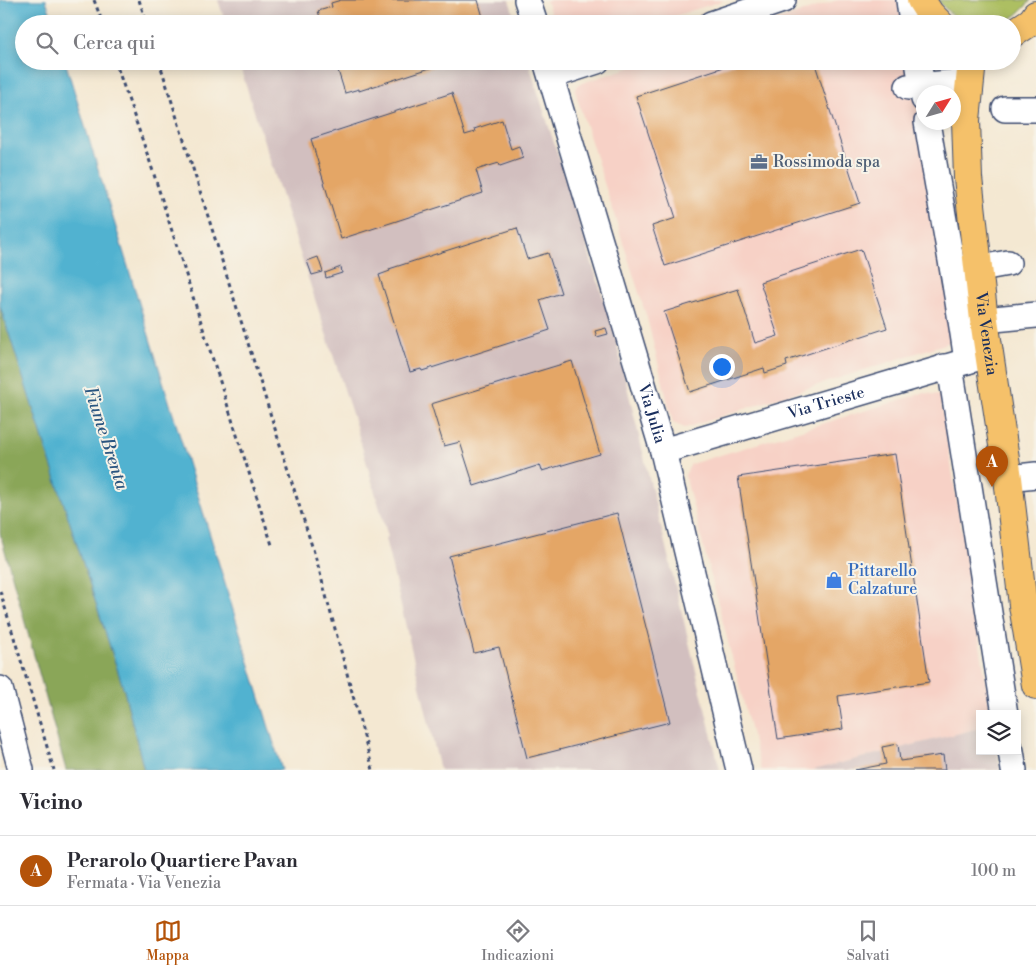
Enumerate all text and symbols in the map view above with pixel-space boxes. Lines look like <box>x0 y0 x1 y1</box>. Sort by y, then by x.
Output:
search box <box>15 15 1021 70</box>
icon: search <box>33 29 61 57</box>
text: Cerca qui <box>73 31 156 55</box>
north arrow <box>916 85 961 130</box>
office icon: Rossimoda spa <box>749 152 769 172</box>
place label: Rossimoda spa <box>773 152 881 172</box>
street label: Via Venezia <box>971 290 1002 378</box>
your location <box>709 354 735 380</box>
street label: Via Julia <box>633 380 670 447</box>
street label: Via Trieste <box>784 382 867 424</box>
water label: Fiume Brenta <box>78 383 134 494</box>
pin: A <box>976 446 1008 487</box>
place label: Pittarello Calzature <box>848 561 917 599</box>
shop icon: Pittarello Calzature <box>824 570 844 590</box>
map controls <box>976 710 1021 755</box>
button: layers <box>976 710 1021 755</box>
text: Vicino <box>20 790 83 816</box>
text: Perarolo Quartiere Pavan <box>67 849 298 873</box>
text: A <box>30 861 42 881</box>
text: 100 m <box>971 861 1016 881</box>
text: Fermata · Via Venezia <box>67 873 221 893</box>
tab: Mappa <box>146 917 189 965</box>
tab: Indicazioni <box>482 917 554 965</box>
tab: Salvati <box>847 917 890 965</box>

